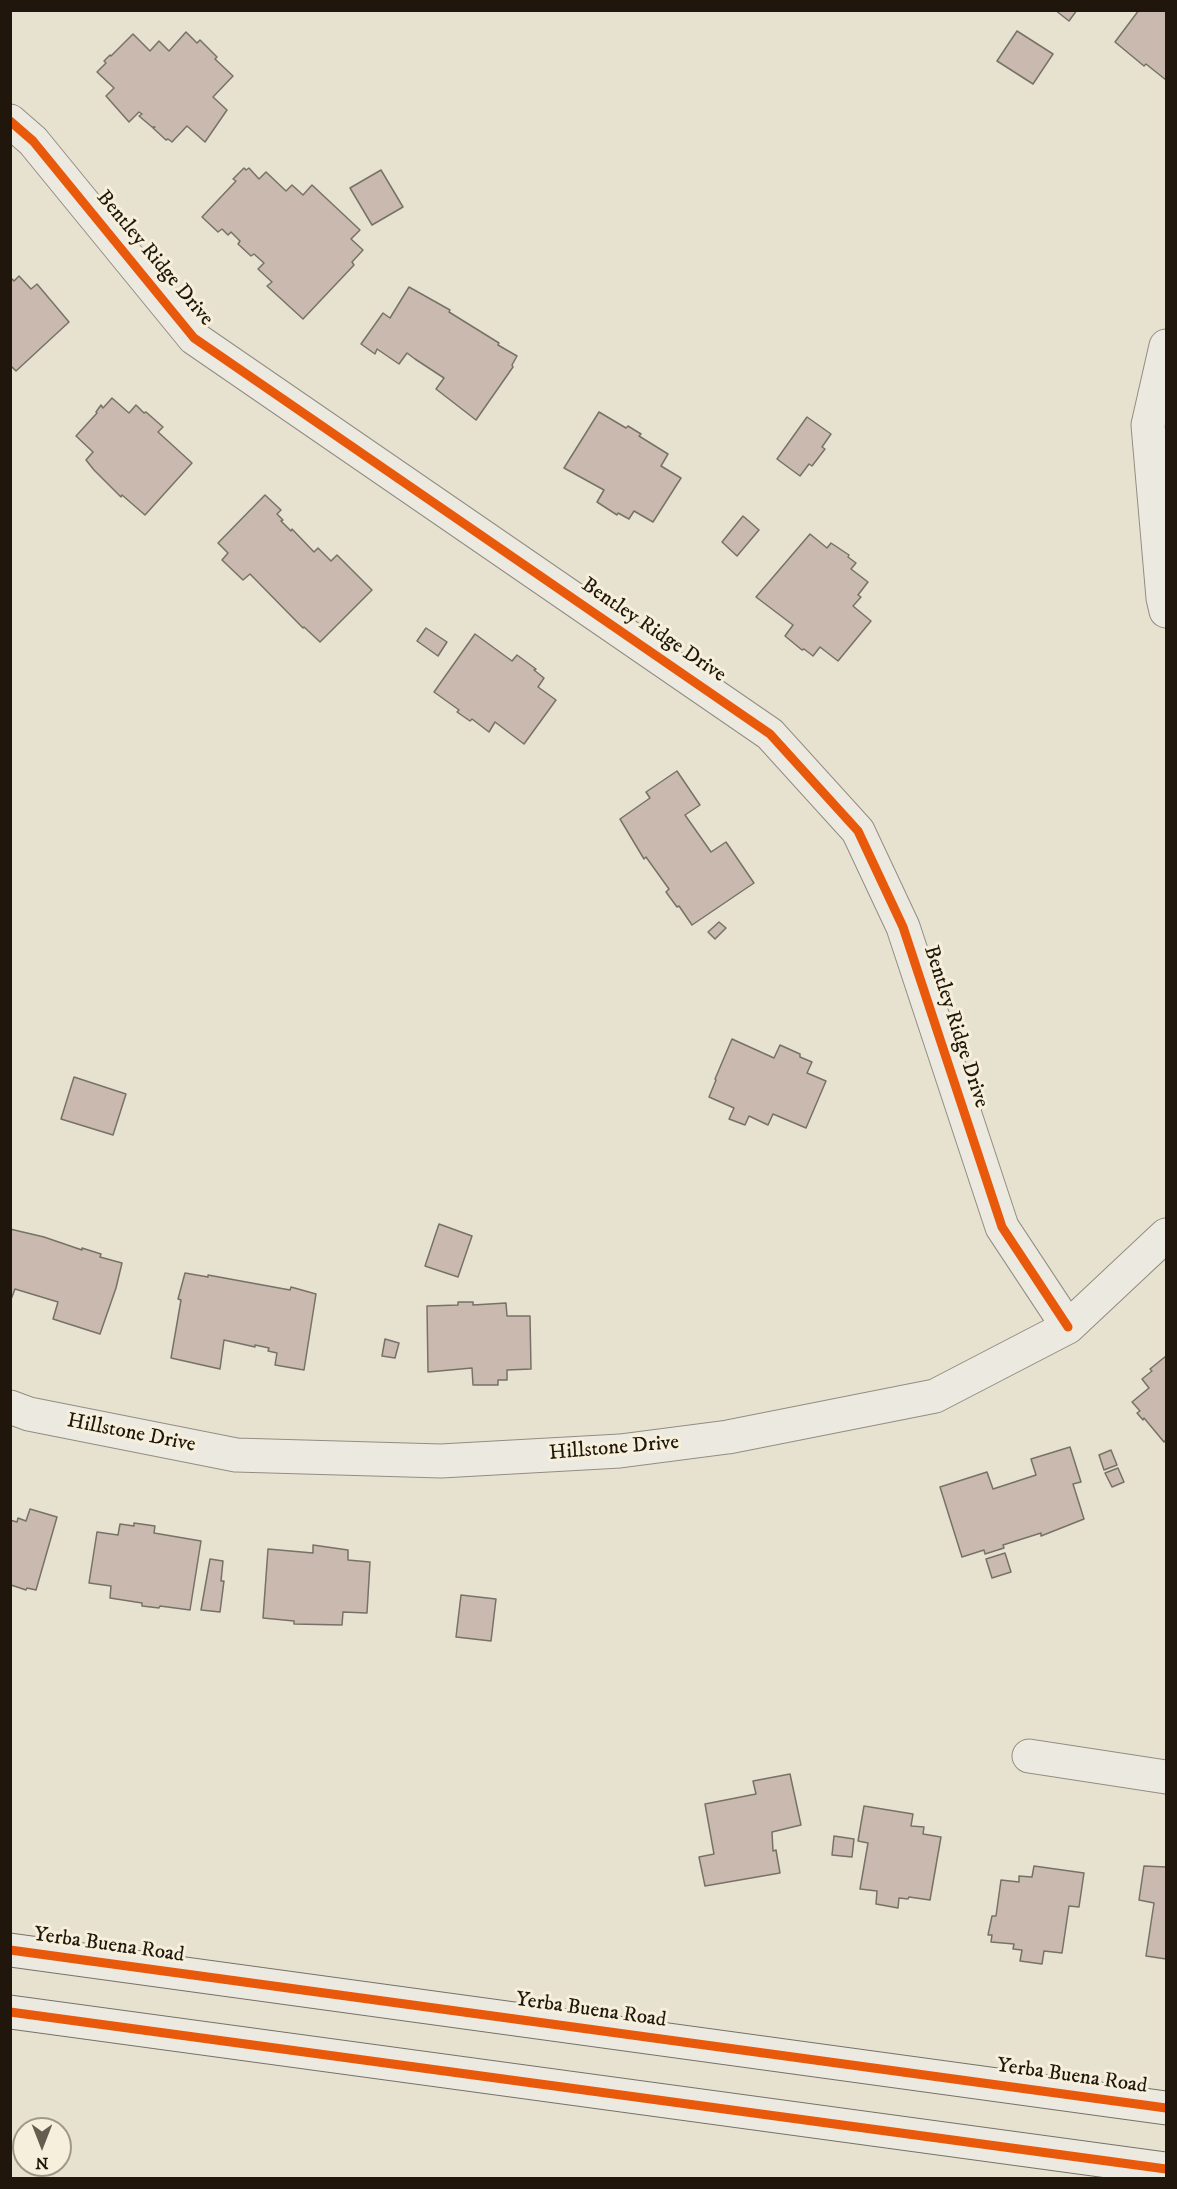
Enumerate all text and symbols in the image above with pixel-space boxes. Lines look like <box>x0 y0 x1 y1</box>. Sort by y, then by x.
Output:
street label: Bentley Ridge Drive <box>90 186 218 332</box>
street label: Bentley Ridge Drive <box>576 573 730 689</box>
street label: Bentley Ridge Drive <box>917 943 993 1111</box>
street label: Hillstone Drive <box>65 1409 197 1459</box>
street label: Hillstone Drive <box>548 1431 680 1467</box>
street label: Yerba Buena Road <box>32 1923 186 1969</box>
street label: Yerba Buena Road <box>514 1988 668 2034</box>
street label: Yerba Buena Road <box>995 2054 1149 2100</box>
north arrow <box>12 2117 72 2177</box>
text: N <box>35 2153 49 2173</box>

